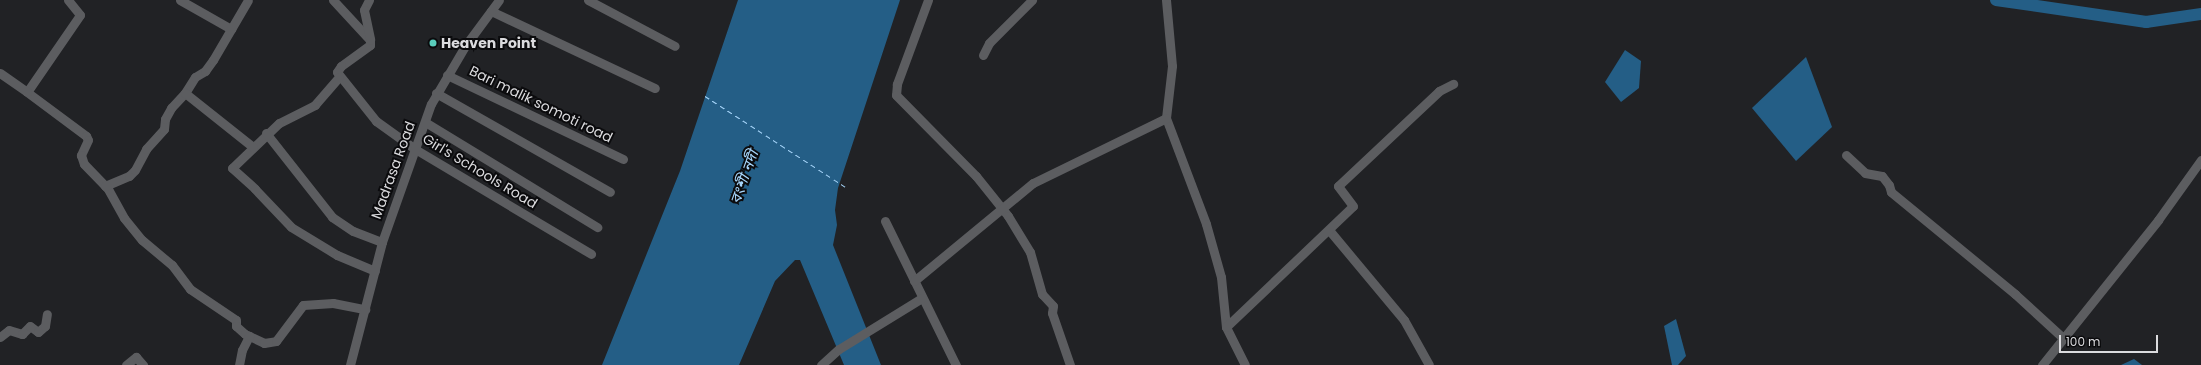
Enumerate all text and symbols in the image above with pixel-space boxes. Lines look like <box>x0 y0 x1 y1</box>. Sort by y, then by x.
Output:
place label: Heaven Point <box>441 35 536 51</box>
marker: Heaven Point <box>428 38 438 48</box>
street label: Bari malik somoti road <box>467 62 615 146</box>
street label: Madrasa Road <box>368 119 418 221</box>
street label: Girl's Schools Road <box>420 130 540 212</box>
water label: বংশী নদী <box>726 148 762 206</box>
scale bar <box>2061 327 2160 353</box>
text: 100 m <box>2066 333 2100 350</box>

